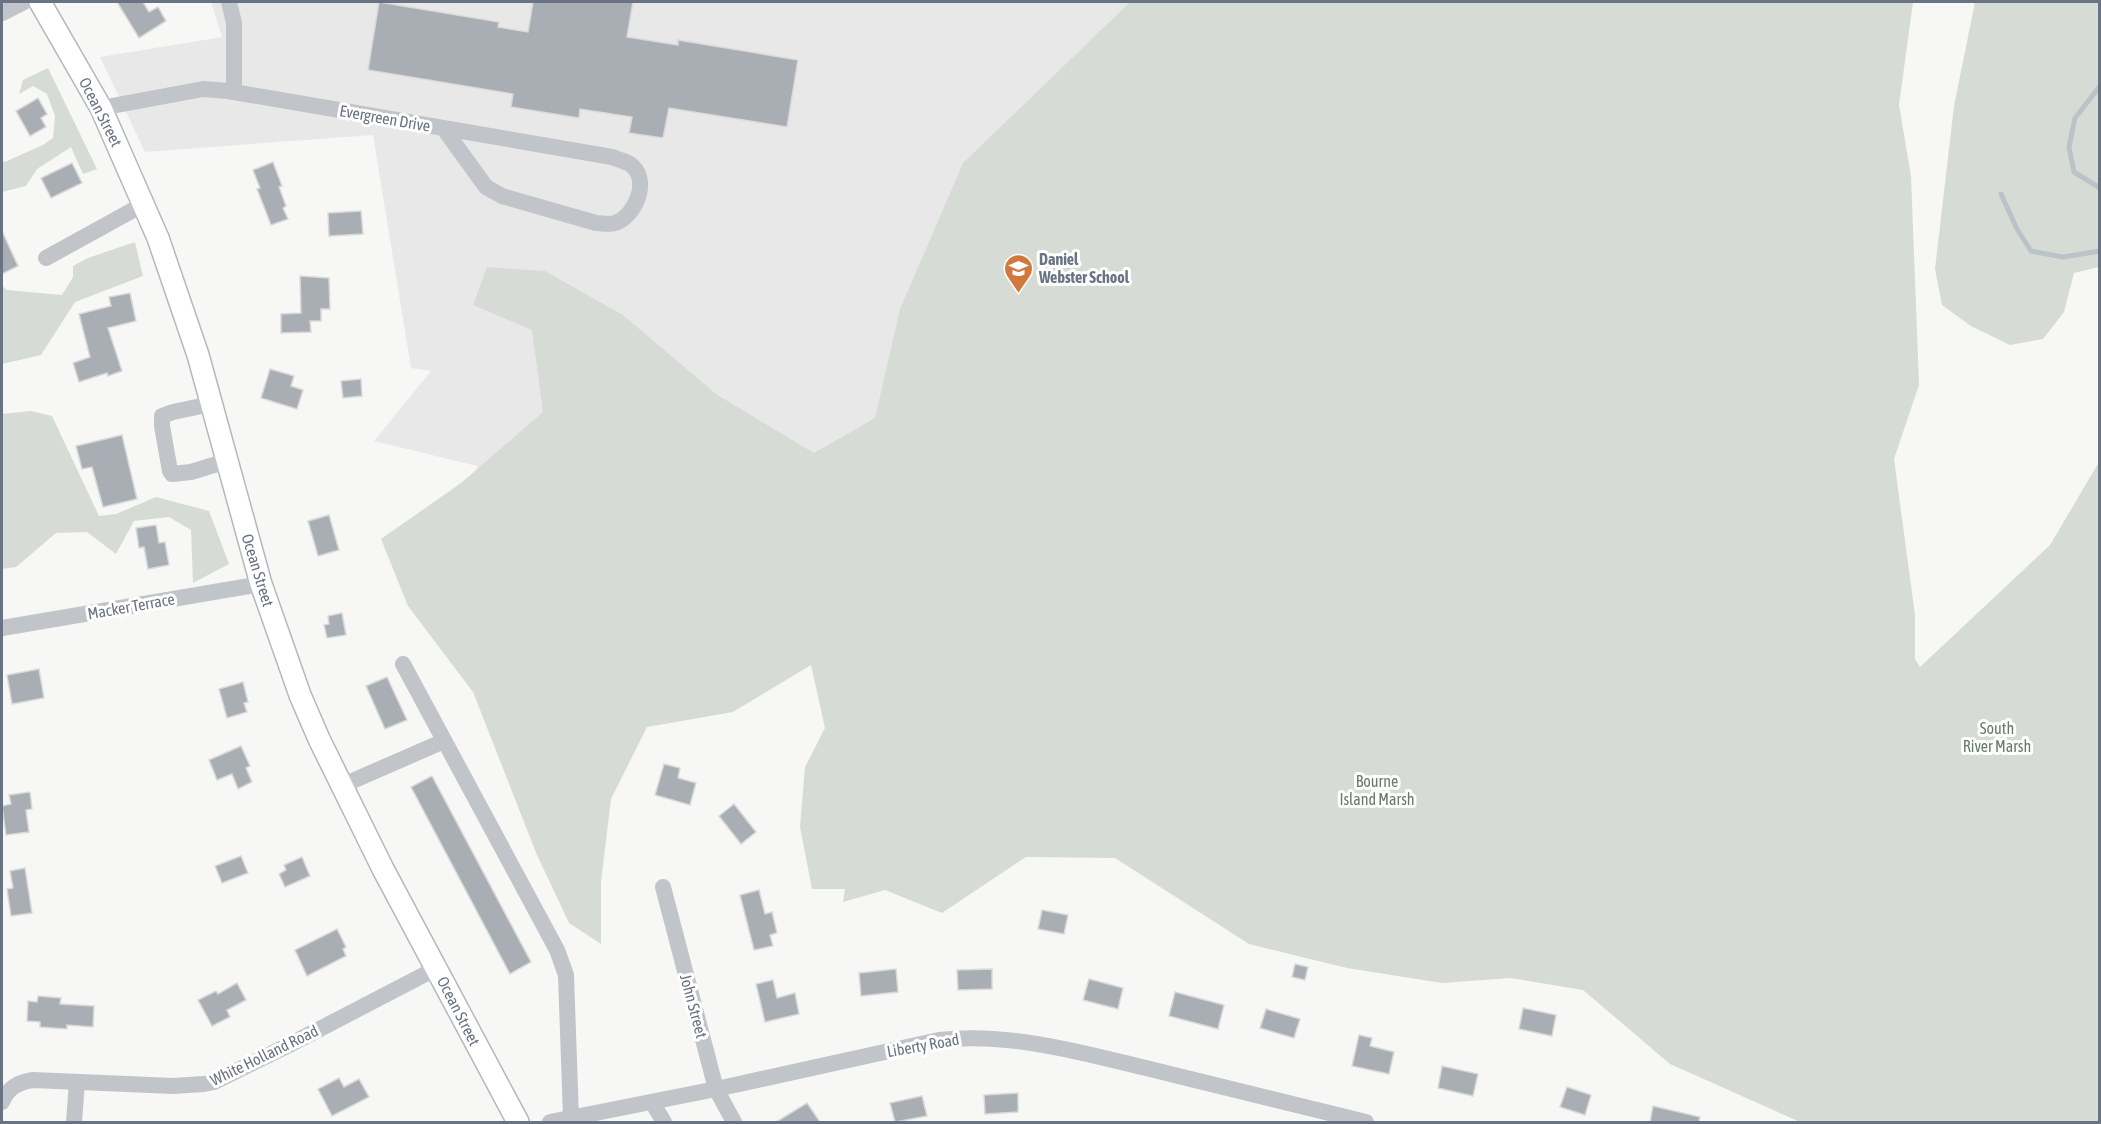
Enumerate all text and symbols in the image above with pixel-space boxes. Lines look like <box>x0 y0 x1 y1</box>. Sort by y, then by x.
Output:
street label: Ocean Street <box>76 74 126 150</box>
street label: Evergreen Drive <box>338 101 432 136</box>
place label: Daniel Webster School <box>1038 250 1130 286</box>
school or university icon: Daniel Webster School <box>1002 252 1034 294</box>
street label: Ocean Street <box>238 531 278 609</box>
street label: Macker Terrace <box>86 589 176 623</box>
park label: South River Marsh <box>1963 719 2031 755</box>
park label: Bourne Island Marsh <box>1339 772 1415 808</box>
street label: John Street <box>677 972 711 1040</box>
street label: Ocean Street <box>434 973 484 1049</box>
street label: White Holland Road <box>207 1021 321 1089</box>
street label: Liberty Road <box>885 1030 961 1061</box>

